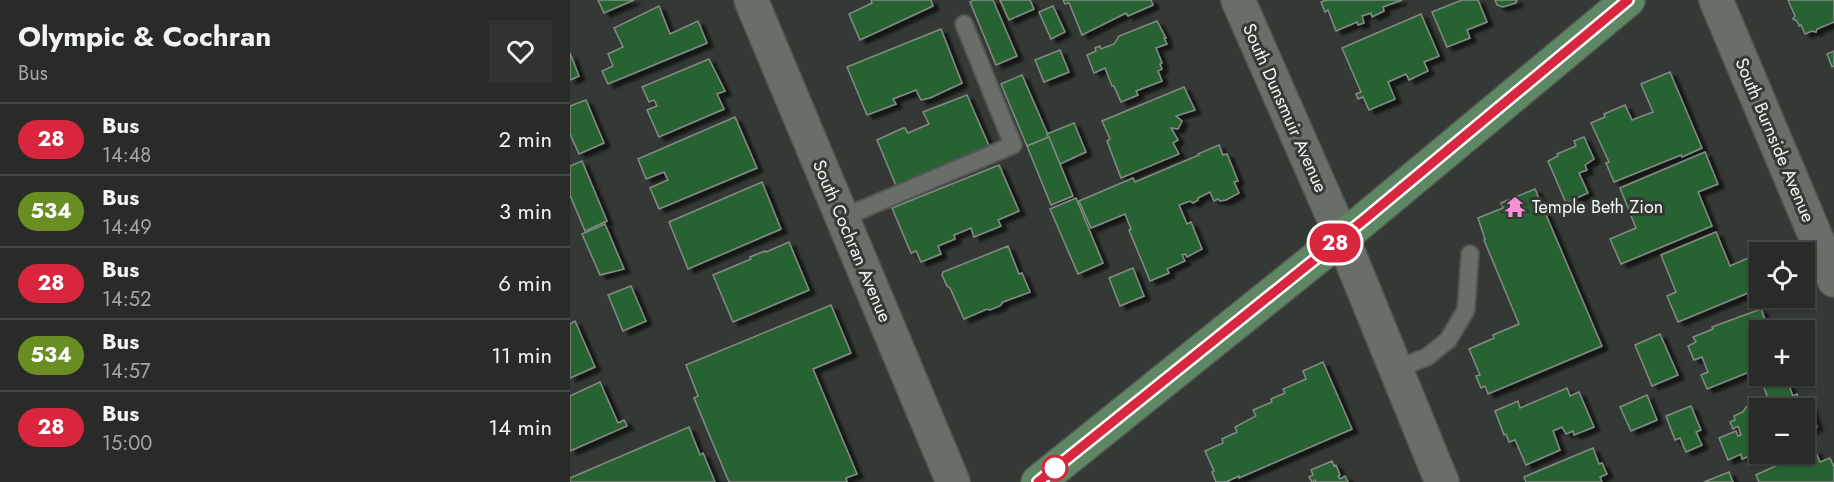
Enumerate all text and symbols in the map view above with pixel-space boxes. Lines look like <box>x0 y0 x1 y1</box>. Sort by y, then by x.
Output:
text: Olympic & Cochran <box>18 16 271 57</box>
street label: South Dunsmuir Avenue <box>1236 19 1334 197</box>
button: heart <box>489 20 552 83</box>
street label: South Burnside Avenue <box>1729 54 1821 226</box>
text: Bus <box>18 59 48 88</box>
text: Bus <box>102 109 139 141</box>
text: 2 min <box>498 123 552 155</box>
text: 28 <box>38 124 64 154</box>
text: 14:48 <box>102 141 151 170</box>
street label: South Cochran Avenue <box>806 156 898 326</box>
text: Bus <box>102 181 139 213</box>
place label: Temple Beth Zion <box>1532 194 1663 220</box>
text: 3 min <box>499 195 552 227</box>
temple icon: Temple Beth Zion <box>1503 195 1527 219</box>
text: 534 <box>30 196 72 226</box>
text: 14:49 <box>102 213 152 242</box>
line badge: 28 <box>1308 224 1362 262</box>
text: 28 <box>1322 228 1348 258</box>
map controls <box>1749 242 1815 464</box>
button: locate <box>1749 242 1815 308</box>
text: Bus <box>102 253 139 285</box>
text: 6 min <box>498 267 552 299</box>
text: 28 <box>38 268 64 298</box>
text: 14:52 <box>102 285 151 314</box>
button: + <box>1749 320 1815 386</box>
text: Bus <box>102 325 139 357</box>
text: 11 min <box>491 339 552 371</box>
text: 534 <box>30 340 72 370</box>
text: 14:57 <box>102 357 150 386</box>
text: Bus <box>102 397 139 429</box>
button: − <box>1749 398 1815 464</box>
text: 14 min <box>488 411 552 443</box>
text: 28 <box>38 412 64 442</box>
text: 15:00 <box>102 429 152 458</box>
unlabelled marker <box>1042 455 1068 481</box>

